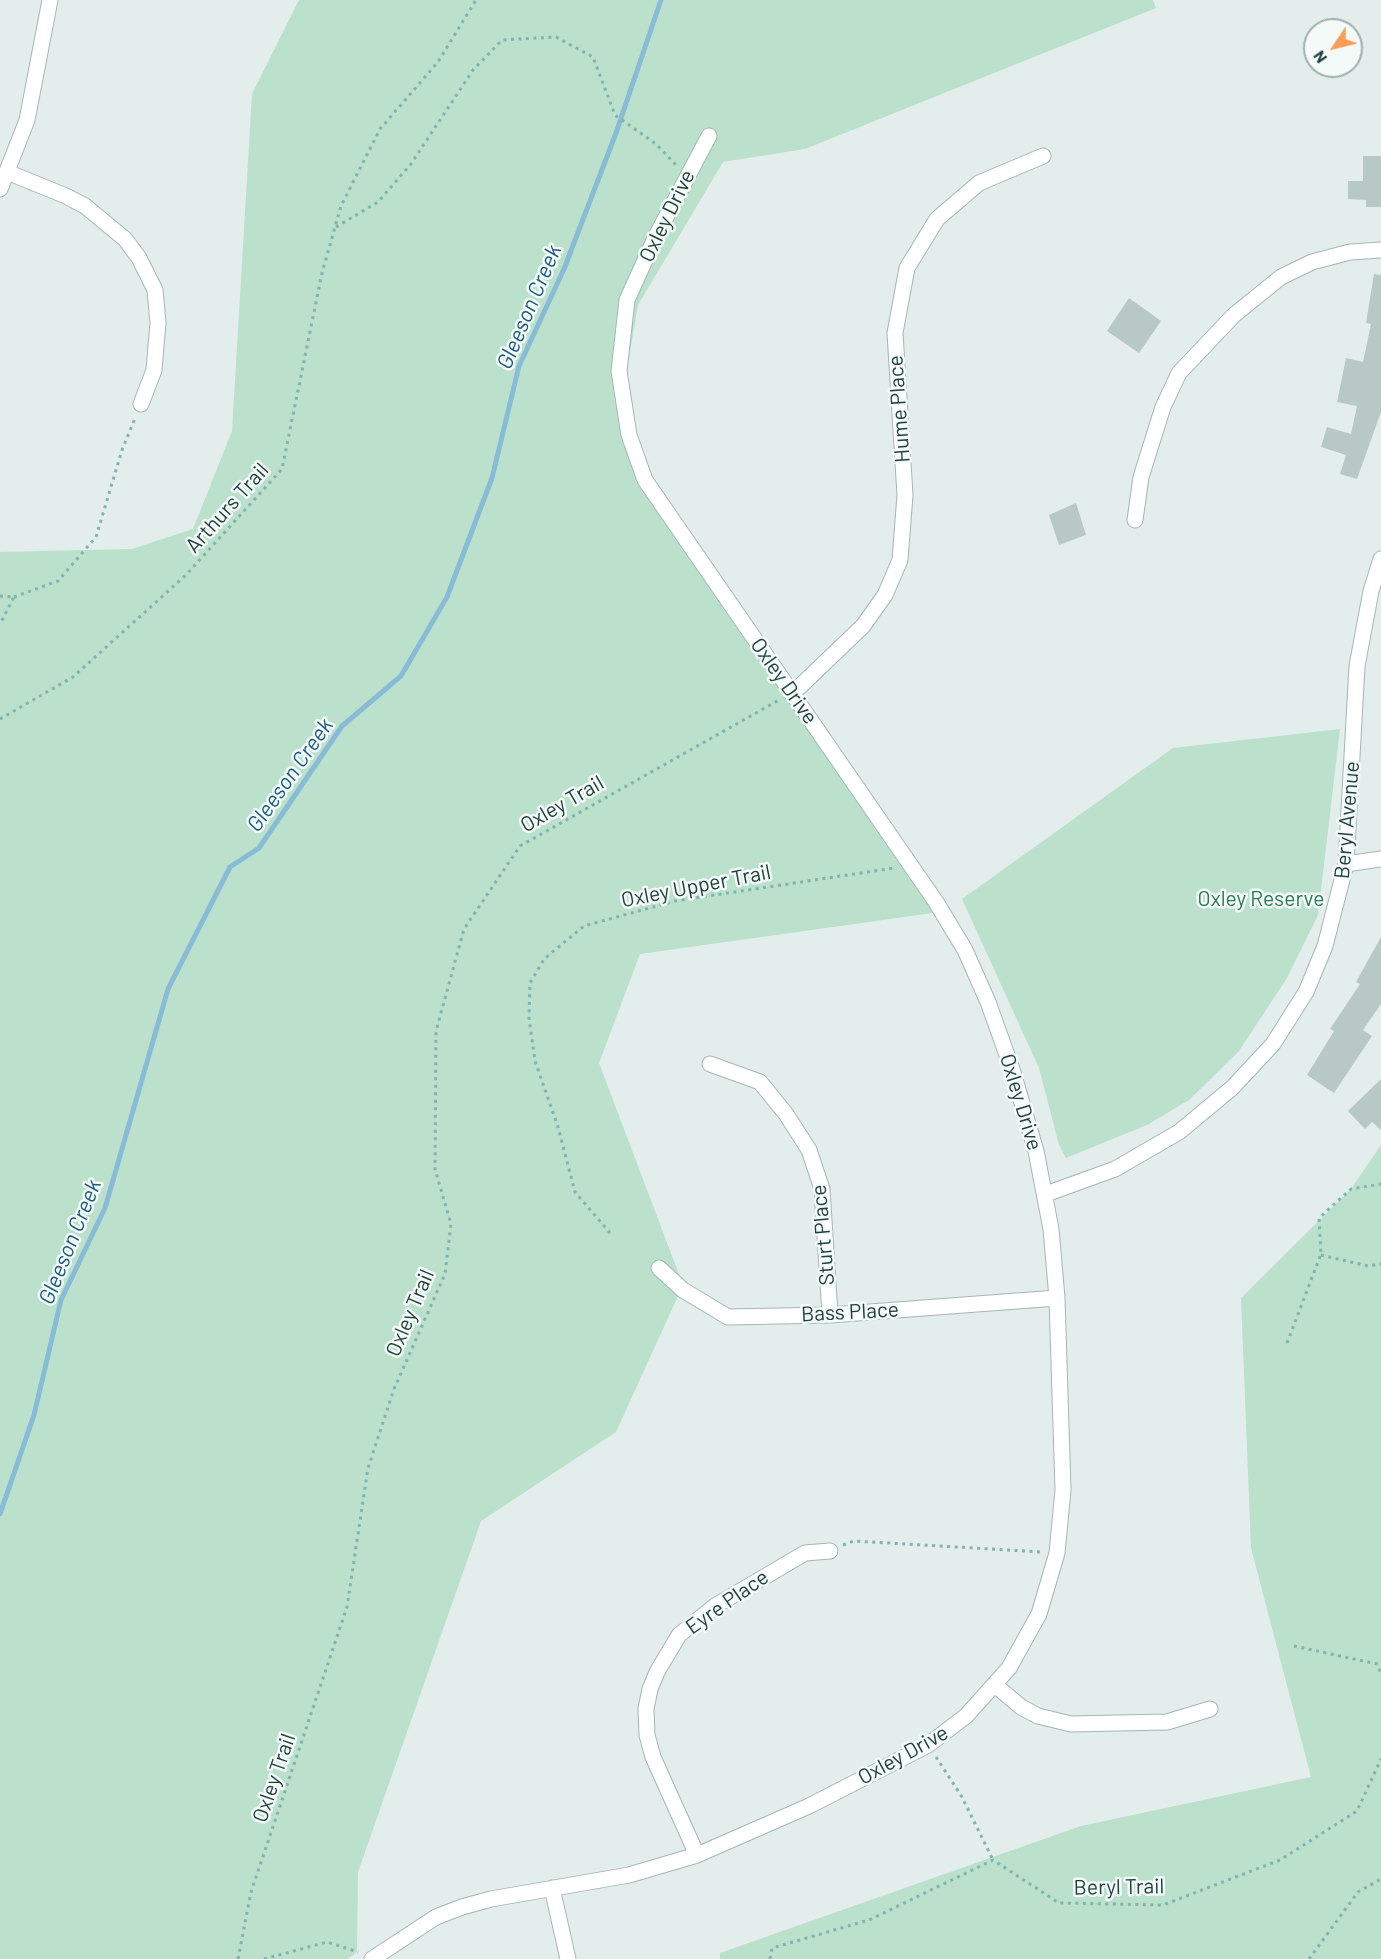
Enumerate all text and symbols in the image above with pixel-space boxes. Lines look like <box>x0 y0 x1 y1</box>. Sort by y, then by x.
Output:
north arrow <box>1303 18 1363 78</box>
text: N <box>1309 48 1330 67</box>
street label: Oxley Drive <box>634 166 700 266</box>
water label: Gleeson Creek <box>491 241 567 373</box>
street label: Hume Place <box>883 354 915 464</box>
street label: Arthurs Trail <box>180 458 274 558</box>
street label: Oxley Drive <box>745 633 823 729</box>
water label: Gleeson Creek <box>241 713 339 837</box>
street label: Beryl Avenue <box>1329 760 1365 880</box>
street label: Oxley Trail <box>516 770 608 838</box>
street label: Oxley Upper Trail <box>619 859 773 913</box>
park label: Oxley Reserve <box>1198 886 1324 912</box>
street label: Oxley Drive <box>994 1051 1048 1153</box>
water label: Gleeson Creek <box>33 1176 107 1308</box>
street label: Sturt Place <box>806 1184 840 1286</box>
street label: Oxley Trail <box>380 1266 440 1360</box>
street label: Bass Place <box>800 1297 900 1327</box>
street label: Eyre Place <box>681 1564 773 1640</box>
street label: Oxley Drive <box>853 1720 953 1790</box>
street label: Oxley Trail <box>247 1730 301 1826</box>
street label: Beryl Trail <box>1073 1874 1165 1900</box>

